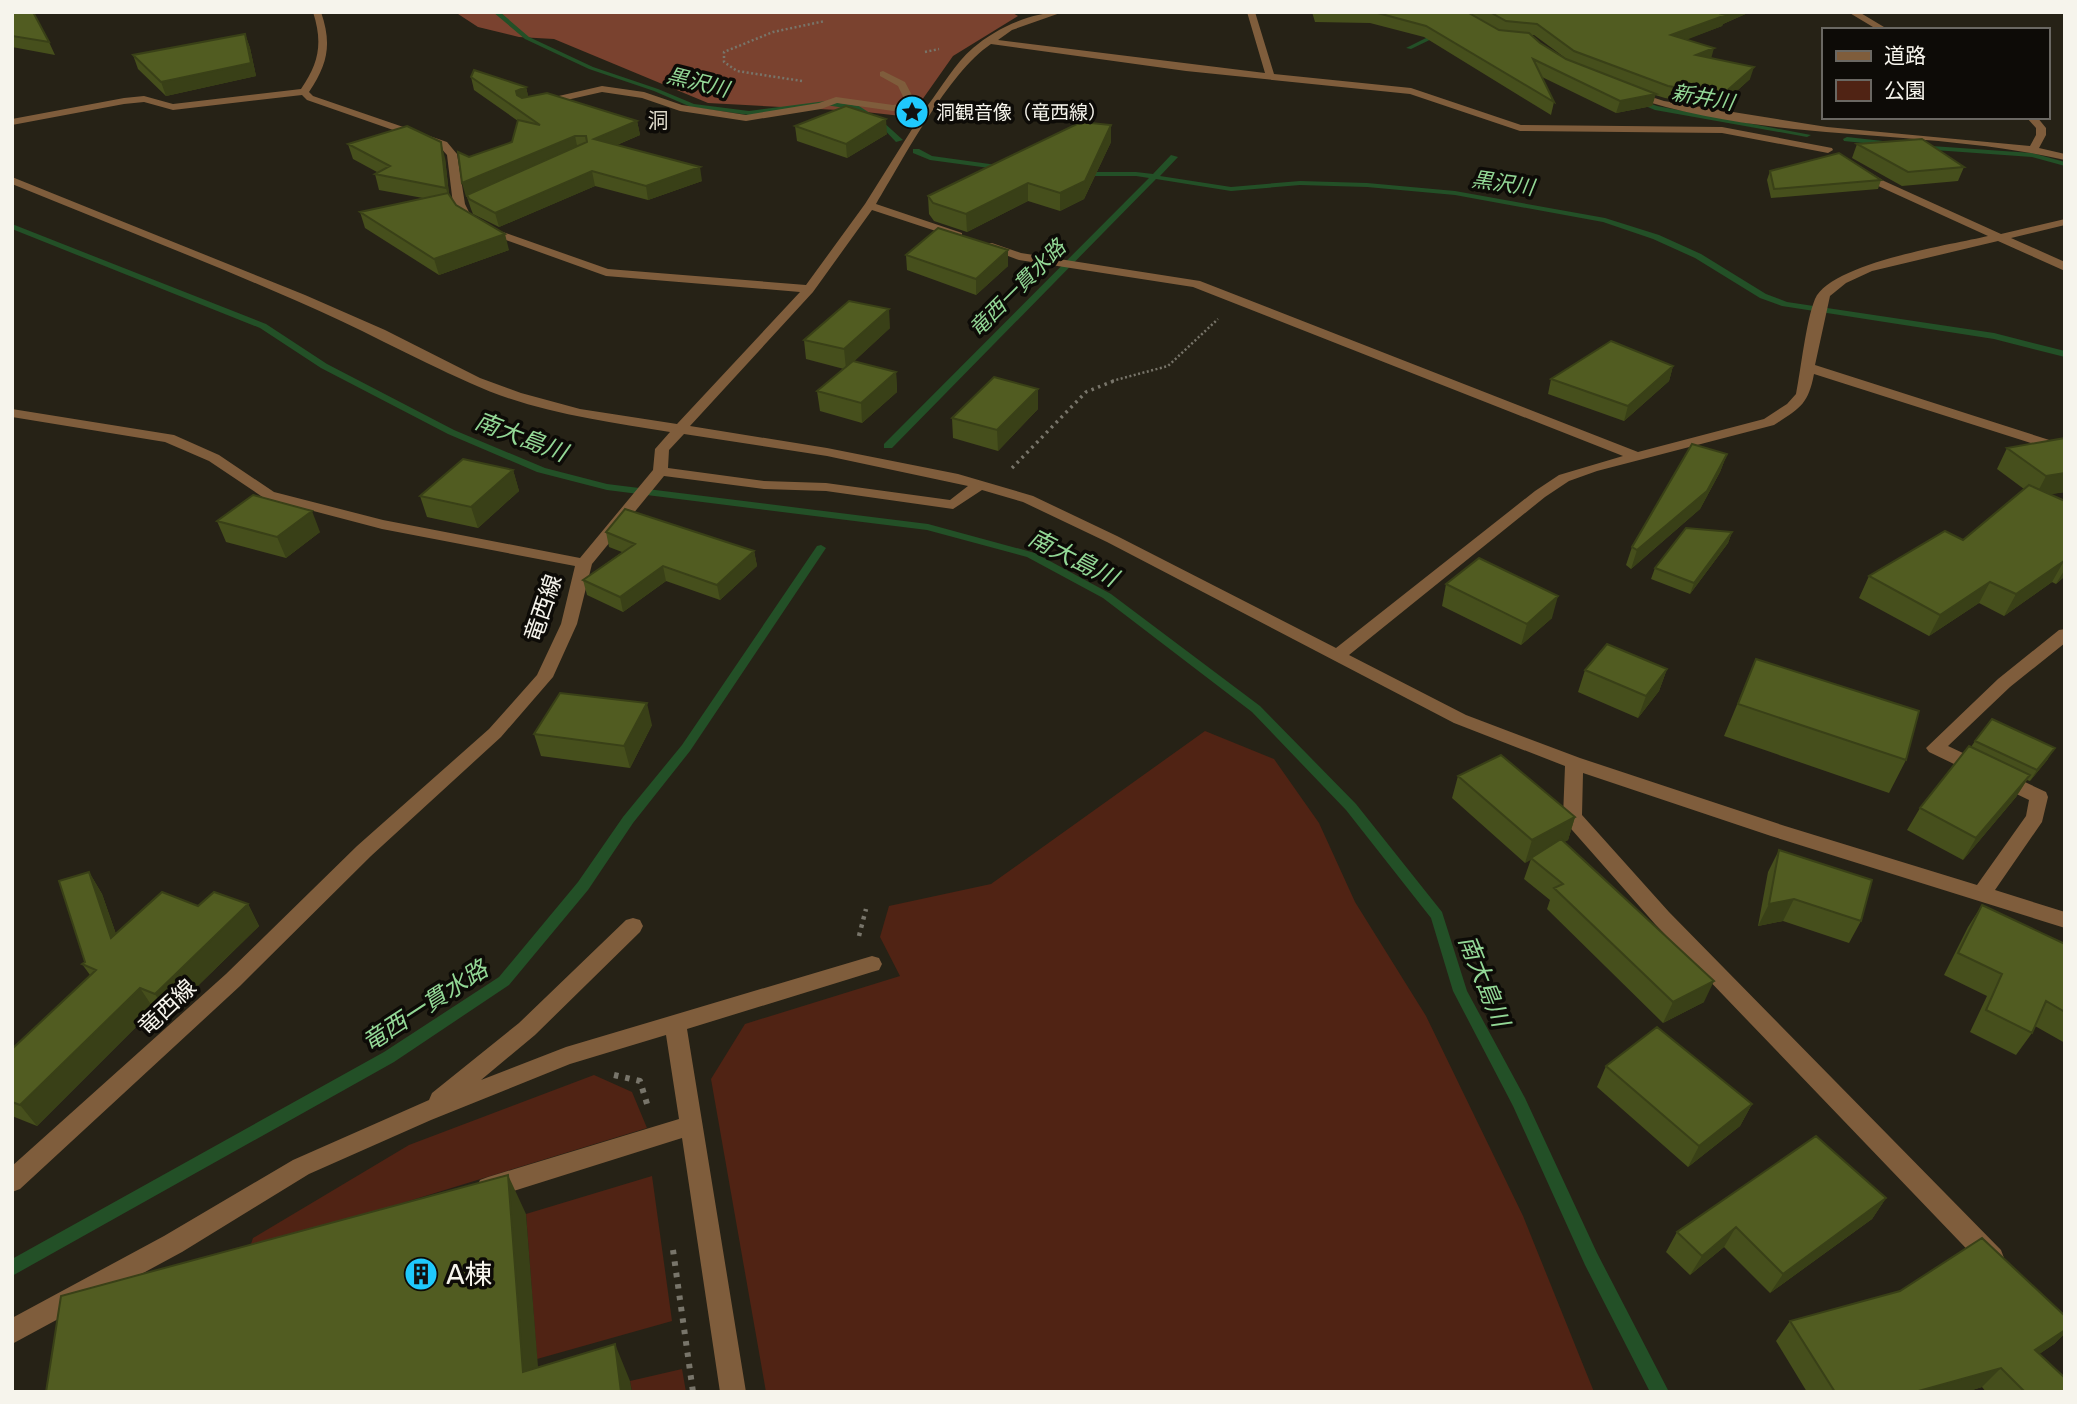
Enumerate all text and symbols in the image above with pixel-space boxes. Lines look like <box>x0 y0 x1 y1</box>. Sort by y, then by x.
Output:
legend <box>1822 28 2049 119</box>
text: 道路 <box>1884 43 1926 68</box>
water label: 黒沢川 <box>664 62 734 102</box>
text: 公園 <box>1884 78 1926 103</box>
water label: 新井川 <box>1670 79 1738 115</box>
place icon: 洞観音像（竜西線） <box>893 93 931 131</box>
place label: 洞観音像（竜西線） <box>936 101 1107 124</box>
district label: 洞 <box>648 108 669 133</box>
water label: 黒沢川 <box>1470 166 1538 200</box>
water label: 竜西一貫水路 <box>964 233 1072 341</box>
water label: 南大島川 <box>471 407 574 468</box>
water label: 南大島川 <box>1024 524 1125 594</box>
street label: 竜西線 <box>519 571 567 645</box>
water label: 南大島川 <box>1453 931 1516 1034</box>
water label: 竜西一貫水路 <box>357 954 495 1057</box>
street label: 竜西線 <box>132 973 202 1041</box>
building icon: A棟 <box>402 1255 440 1293</box>
place label: A棟 <box>446 1258 493 1291</box>

